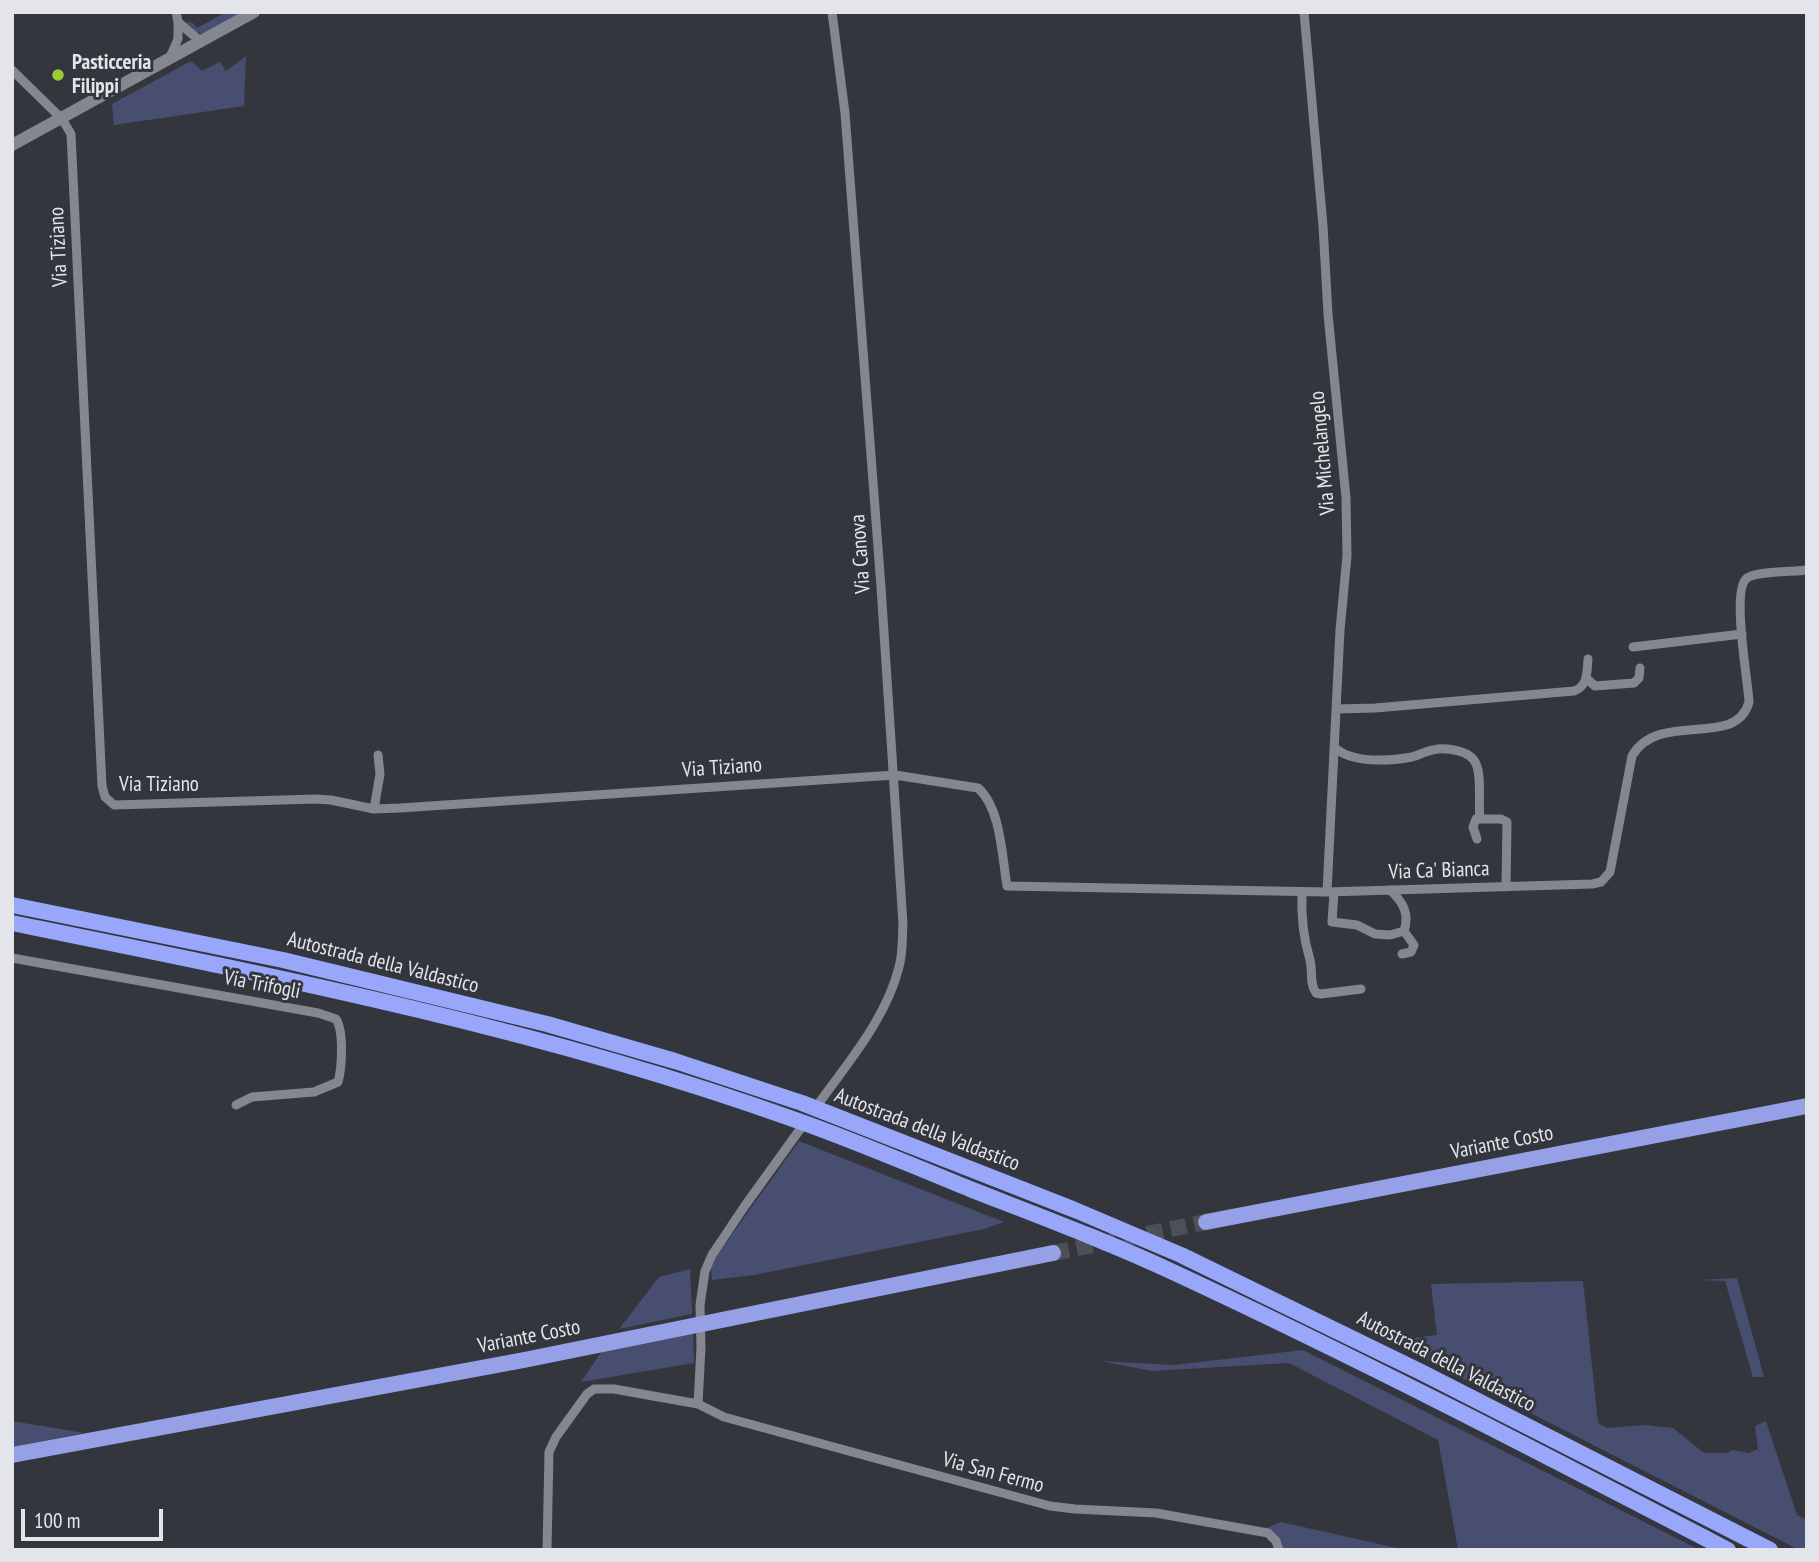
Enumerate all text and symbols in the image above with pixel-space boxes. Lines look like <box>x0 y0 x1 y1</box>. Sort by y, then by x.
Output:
place label: Pasticceria Filippi <box>72 50 151 100</box>
marker: Pasticceria Filippi <box>50 67 66 83</box>
street label: Via Tiziano <box>44 206 74 288</box>
street label: Via Michelangelo <box>1305 390 1341 516</box>
street label: Via Canova <box>846 513 876 595</box>
street label: Via Tiziano <box>681 753 763 783</box>
street label: Via Tiziano <box>119 772 199 798</box>
street label: Via Ca' Bianca <box>1388 857 1490 885</box>
street label: Autostrada della Valdastico <box>285 927 481 999</box>
street label: Via Trifogli <box>221 965 303 1005</box>
street label: Autostrada della Valdastico <box>831 1083 1023 1177</box>
street label: Variante Costo <box>1449 1121 1555 1165</box>
street label: Autostrada della Valdastico <box>1353 1306 1539 1418</box>
street label: Variante Costo <box>476 1315 582 1359</box>
street label: Via San Fermo <box>939 1447 1047 1499</box>
scale bar <box>24 1496 166 1540</box>
text: 100 m <box>34 1507 80 1534</box>

